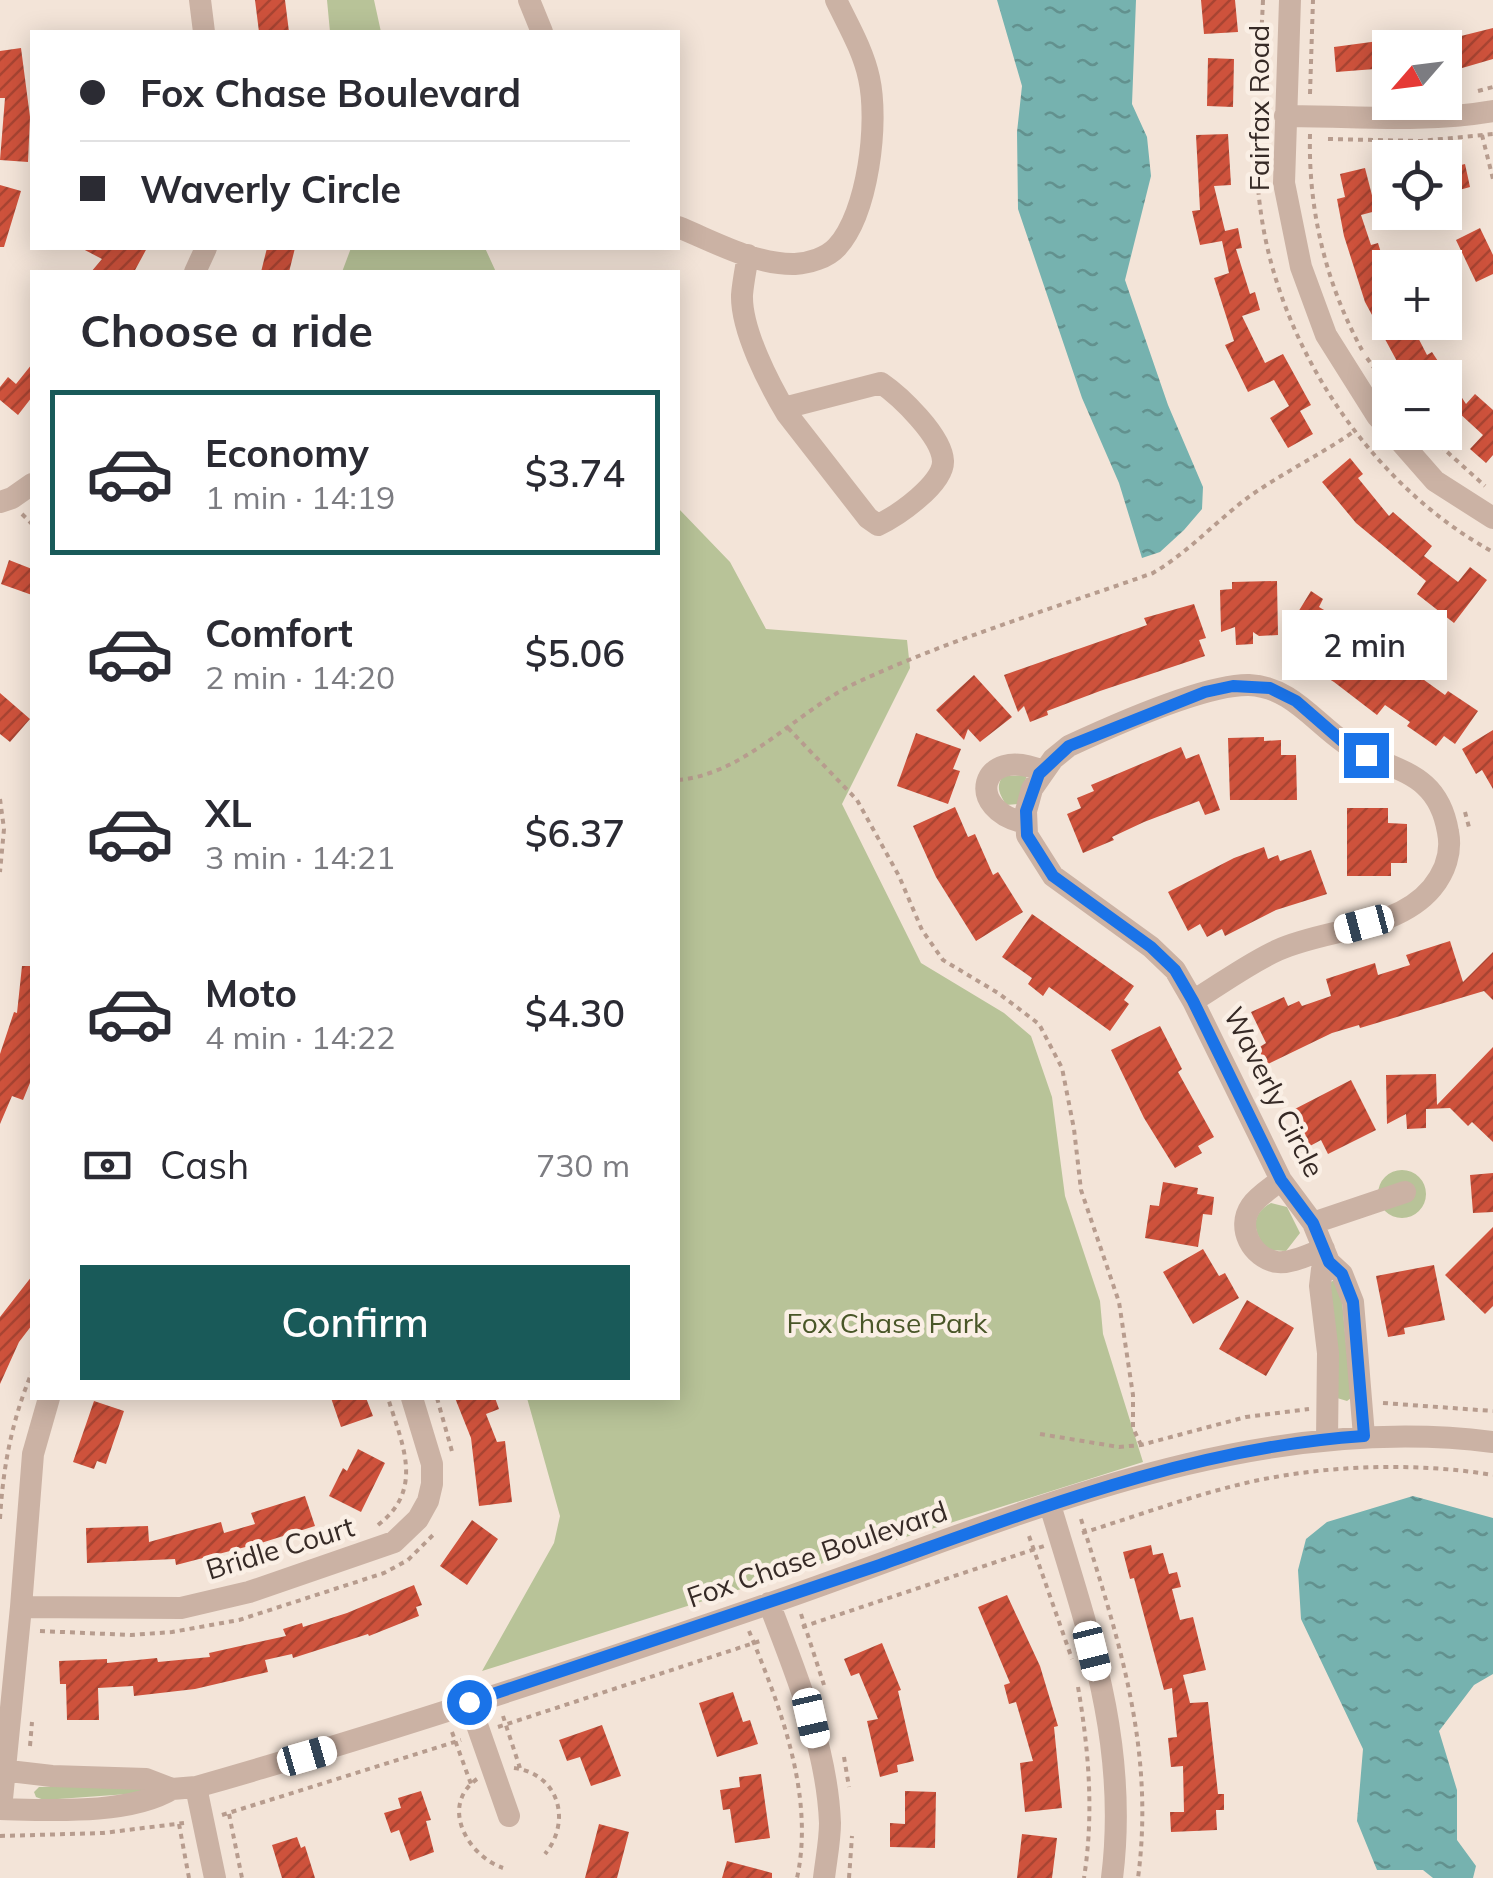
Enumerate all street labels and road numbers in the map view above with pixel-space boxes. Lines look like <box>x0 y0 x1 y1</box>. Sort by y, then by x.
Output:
street label: Fairfax Road <box>1241 25 1276 191</box>
street label: Waverly Circle <box>1216 1001 1332 1183</box>
street label: Fox Chase Boulevard <box>682 1493 952 1615</box>
street label: Bridle Court <box>202 1508 358 1587</box>

